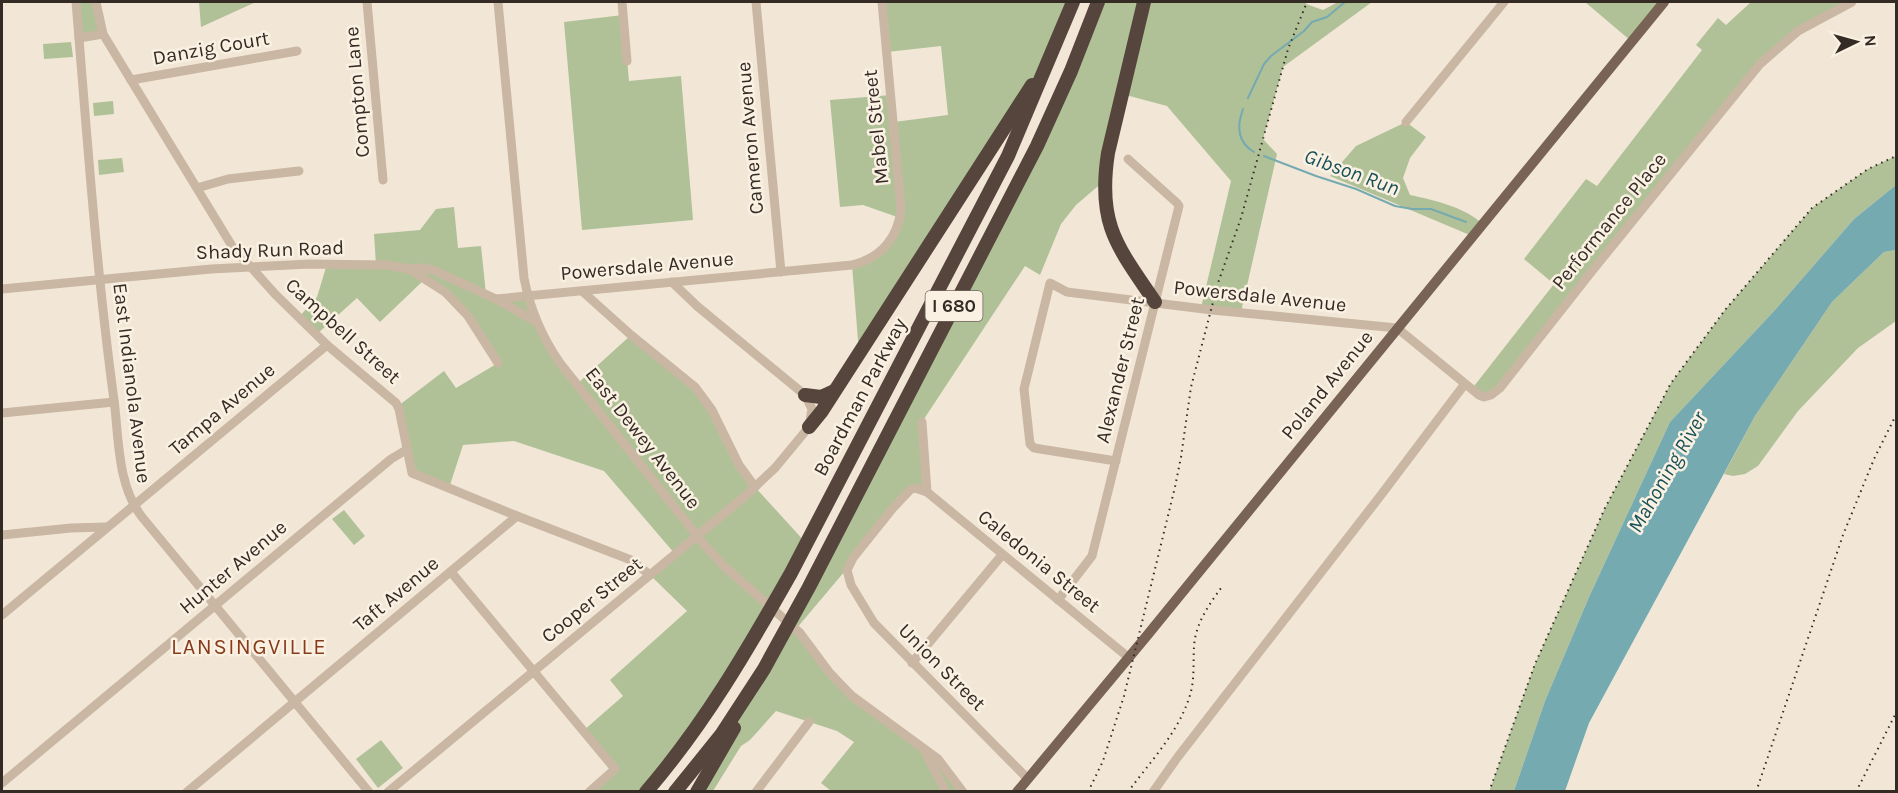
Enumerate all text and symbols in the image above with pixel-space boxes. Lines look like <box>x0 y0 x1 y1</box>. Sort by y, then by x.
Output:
north arrow <box>1826 12 1886 72</box>
street label: Compton Lane <box>340 25 374 159</box>
street label: Danzig Court <box>151 26 271 70</box>
text: N <box>1860 34 1880 47</box>
street label: Cameron Avenue <box>732 61 768 215</box>
street label: Mabel Street <box>858 68 893 186</box>
water label: Gibson Run <box>1301 144 1403 200</box>
street label: Performance Place <box>1547 148 1671 294</box>
street label: Shady Run Road <box>195 236 345 264</box>
street label: Powersdale Avenue <box>559 247 735 285</box>
street label: Campbell Street <box>281 273 406 389</box>
street label: Powersdale Avenue <box>1172 275 1348 317</box>
street label: East Indianola Avenue <box>108 281 156 485</box>
road number: I 680 <box>926 291 982 321</box>
street label: Alexander Street <box>1091 294 1149 445</box>
street label: Boardman Parkway <box>809 314 911 480</box>
street label: Poland Avenue <box>1276 326 1378 444</box>
street label: Tampa Avenue <box>164 358 280 460</box>
street label: East Dewey Avenue <box>581 363 705 513</box>
water label: Mahoning River <box>1623 407 1712 537</box>
street label: Caledonia Street <box>973 505 1105 618</box>
street label: Hunter Avenue <box>175 515 291 619</box>
street label: Taft Avenue <box>349 552 443 636</box>
street label: Cooper Street <box>537 552 647 648</box>
street label: Union Street <box>894 619 991 716</box>
district label: LANSINGVILLE <box>171 634 327 660</box>

